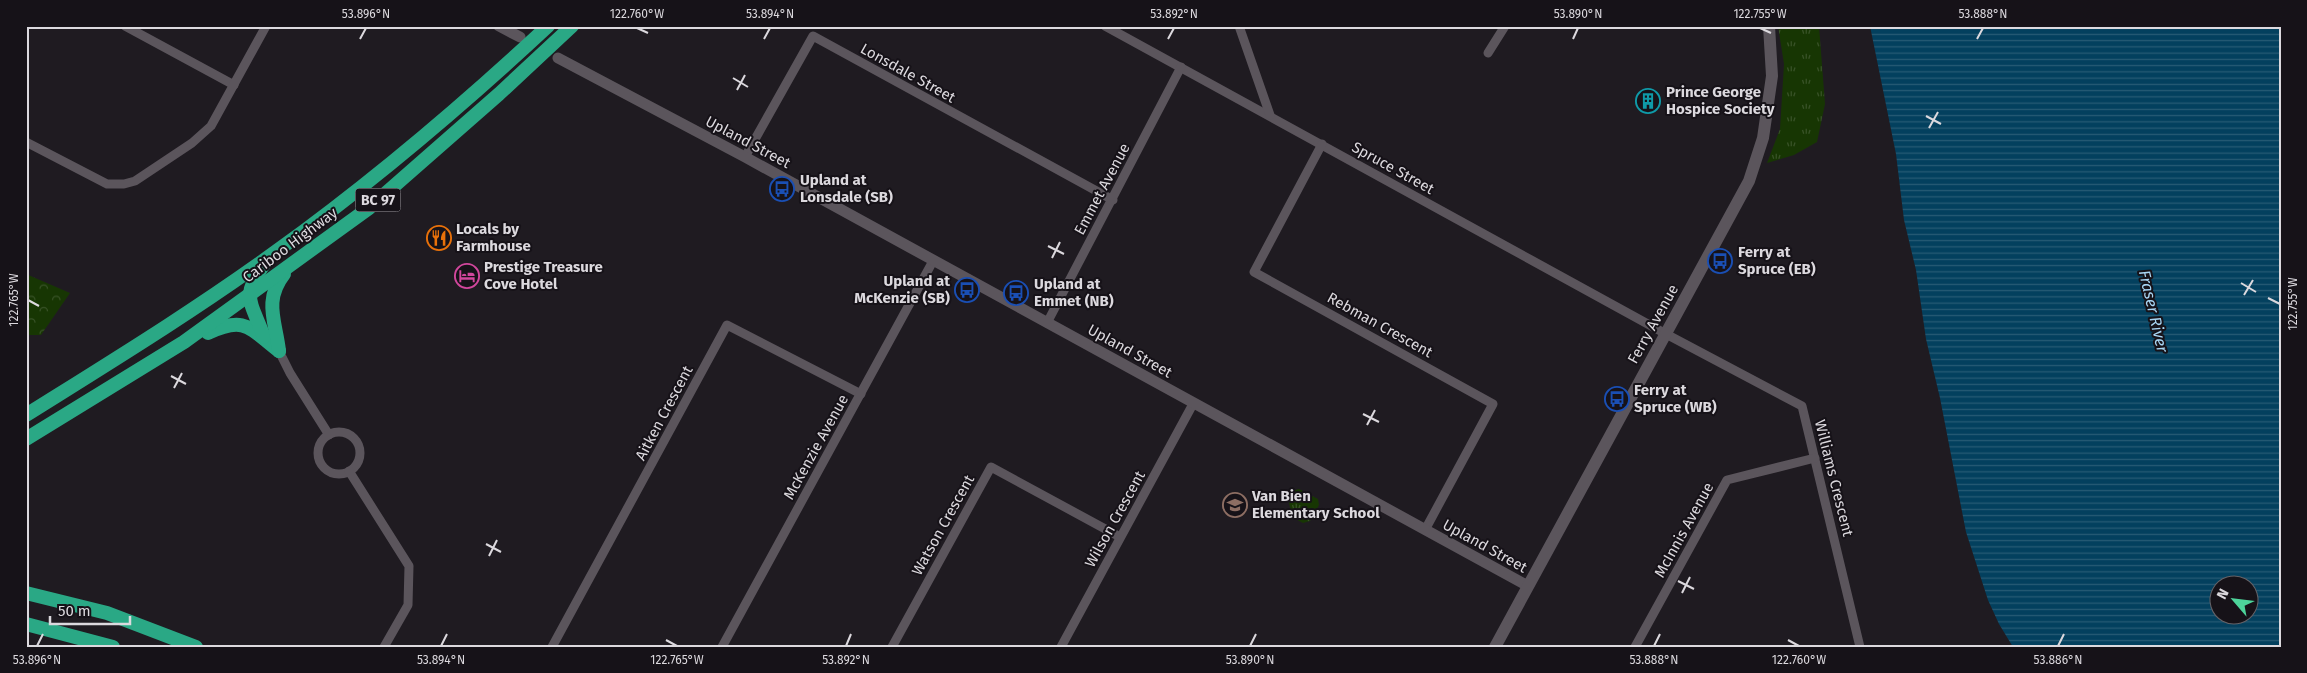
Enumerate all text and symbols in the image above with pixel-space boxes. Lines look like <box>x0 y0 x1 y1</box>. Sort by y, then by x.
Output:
text: 53.896°N <box>342 7 390 21</box>
text: 122.760°W <box>610 7 664 21</box>
text: 53.894°N <box>746 7 794 21</box>
text: 53.892°N <box>1150 7 1198 21</box>
text: 53.890°N <box>1554 7 1602 21</box>
text: 122.755°W <box>1733 7 1787 21</box>
text: 53.888°N <box>1958 7 2008 21</box>
street label: Lonsdale Street <box>857 39 959 107</box>
place label: Prince George Hospice Society <box>1666 83 1775 118</box>
building icon: Prince George Hospice Society <box>1635 88 1661 114</box>
street label: Upland Street <box>702 112 794 172</box>
street label: Spruce Street <box>1349 138 1438 198</box>
street label: Emmet Avenue <box>1070 140 1134 238</box>
place label: Upland at Lonsdale (SB) <box>800 171 893 206</box>
bus stop icon: Upland at Lonsdale (SB) <box>769 176 795 202</box>
road number: BC 97 <box>356 188 400 212</box>
street label: Cariboo Highway <box>239 203 341 286</box>
place label: Locals by Farmhouse <box>456 220 531 255</box>
restaurant icon: Locals by Farmhouse <box>426 225 452 251</box>
place label: Ferry at Spruce (EB) <box>1738 243 1816 278</box>
bus stop icon: Ferry at Spruce (EB) <box>1707 248 1733 274</box>
place label: Prestige Treasure Cove Hotel <box>484 258 603 293</box>
hotel icon: Prestige Treasure Cove Hotel <box>454 263 480 289</box>
water label: Fraser River <box>2135 268 2172 355</box>
place label: Upland at McKenzie (SB) <box>854 272 950 307</box>
text: 122.765°W <box>7 273 21 327</box>
place label: Upland at Emmet (NB) <box>1034 275 1114 310</box>
bus stop icon: Upland at McKenzie (SB) <box>954 277 980 303</box>
text: 122.755°W <box>2286 277 2300 331</box>
bus stop icon: Upland at Emmet (NB) <box>1003 280 1029 306</box>
street label: Ferry Avenue <box>1624 281 1682 367</box>
street label: Rebman Crescent <box>1324 289 1436 362</box>
street label: Upland Street <box>1085 320 1176 382</box>
street label: Aitken Crescent <box>631 362 697 463</box>
place label: Ferry at Spruce (WB) <box>1634 381 1717 416</box>
bus stop icon: Ferry at Spruce (WB) <box>1604 386 1630 412</box>
street label: McKenzie Avenue <box>780 391 852 503</box>
street label: Williams Crescent <box>1811 418 1857 539</box>
street label: Wilson Crescent <box>1081 467 1149 570</box>
street label: Watson Crescent <box>908 471 978 578</box>
street label: McInnis Avenue <box>1650 479 1718 581</box>
place label: Van Bien Elementary School <box>1251 487 1380 522</box>
school or university icon: Van Bien Elementary School <box>1222 492 1248 518</box>
street label: Upland Street <box>1440 515 1531 577</box>
north arrow <box>2210 576 2260 626</box>
text: N <box>2213 586 2233 602</box>
scale bar <box>50 593 130 625</box>
text: 50 m <box>58 602 91 620</box>
text: 53.896°N <box>13 653 61 667</box>
text: 53.894°N <box>417 653 465 667</box>
text: 122.765°W <box>650 653 704 667</box>
text: 53.892°N <box>822 653 870 667</box>
text: 53.890°N <box>1226 653 1274 667</box>
text: 53.888°N <box>1629 653 1679 667</box>
text: 122.760°W <box>1772 653 1826 667</box>
text: 53.886°N <box>2034 653 2082 667</box>

